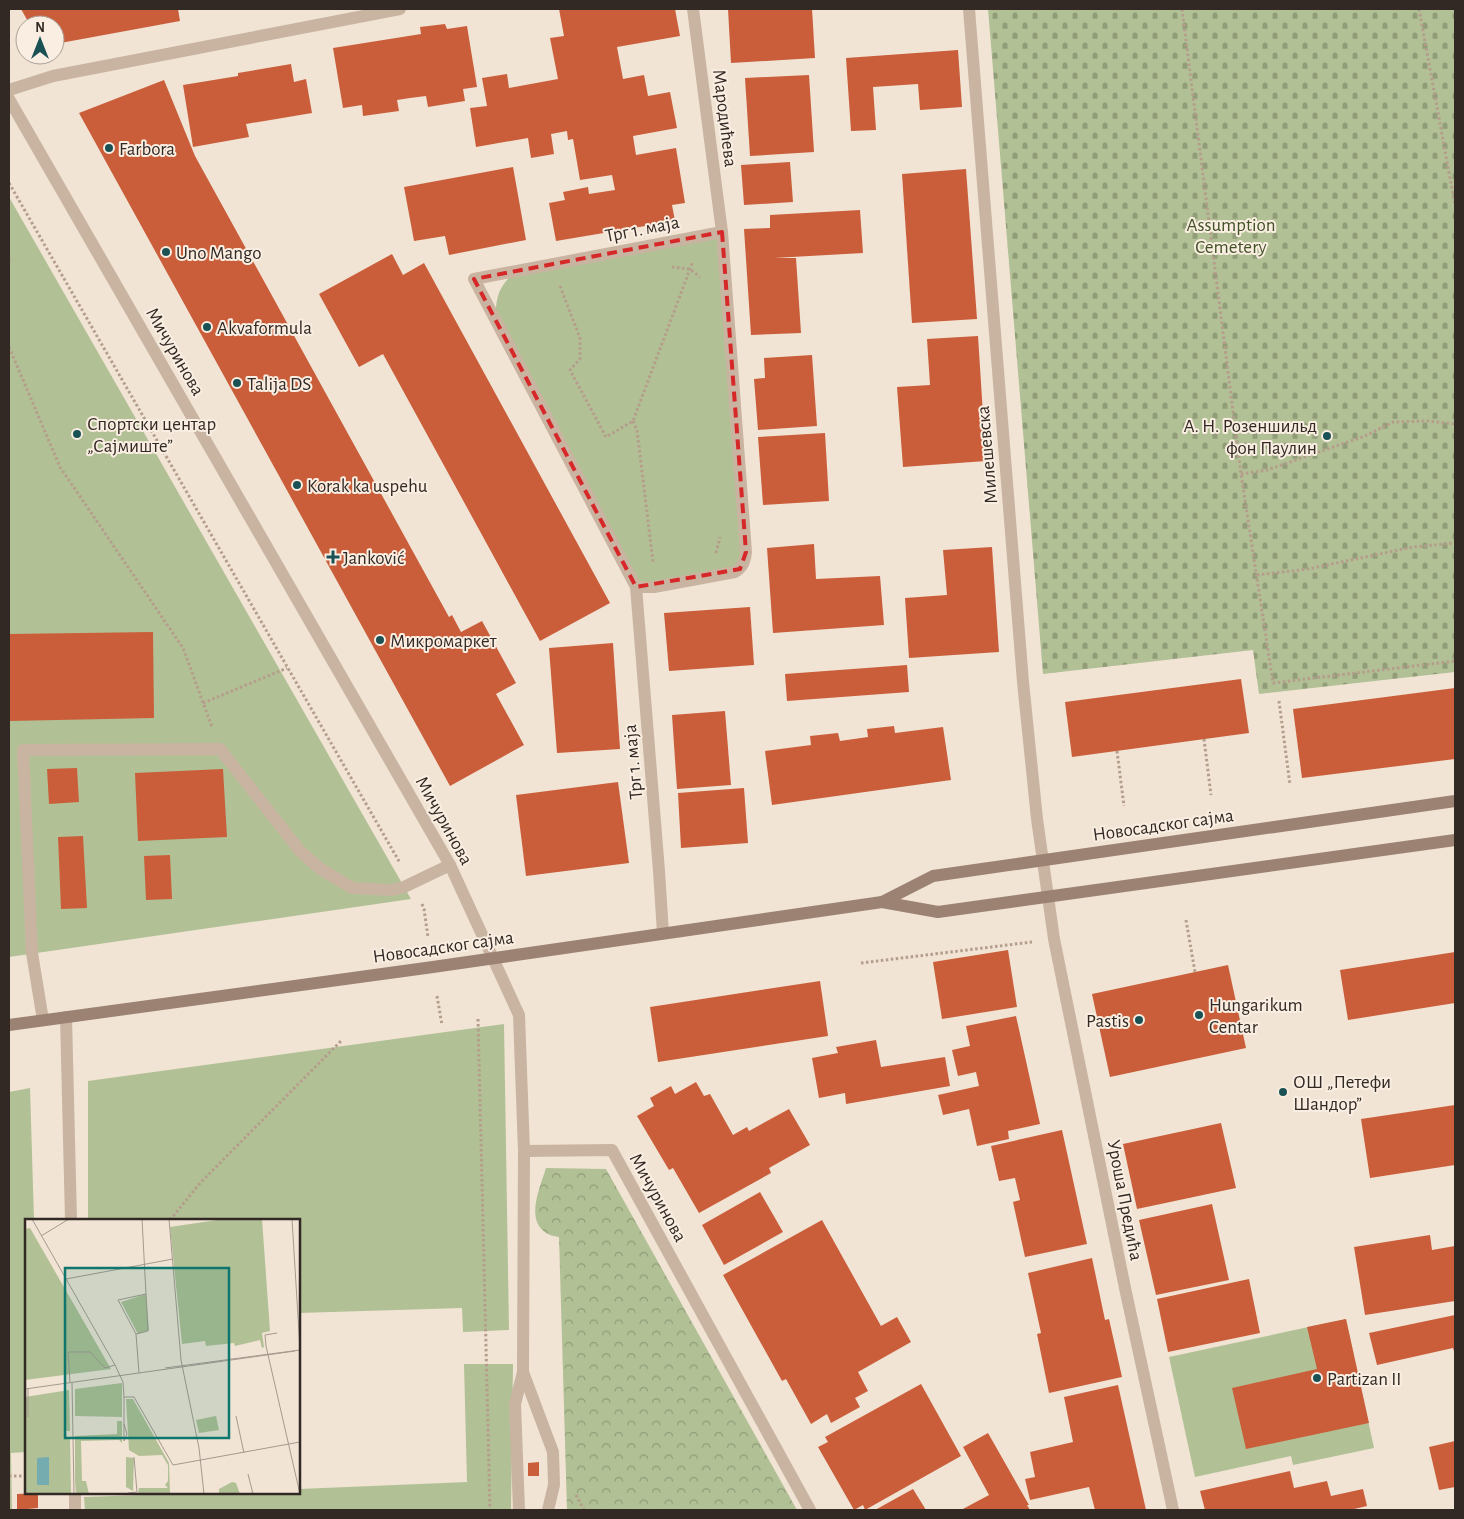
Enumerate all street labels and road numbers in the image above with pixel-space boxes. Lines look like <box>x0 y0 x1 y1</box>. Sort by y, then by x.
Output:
street label: Мародићева <box>709 68 740 168</box>
street label: Трг 1. маја <box>604 213 681 246</box>
street label: Мичуринова <box>142 305 208 399</box>
street label: Милешевска <box>974 405 1001 505</box>
street label: Трг 1. маја <box>621 723 646 800</box>
street label: Мичуринова <box>412 773 476 869</box>
street label: Новосадског сајма <box>1091 806 1235 845</box>
street label: Новосадског сајма <box>371 928 515 967</box>
street label: Уроша Предића <box>1104 1138 1146 1263</box>
street label: Мичуринова <box>626 1150 690 1246</box>

